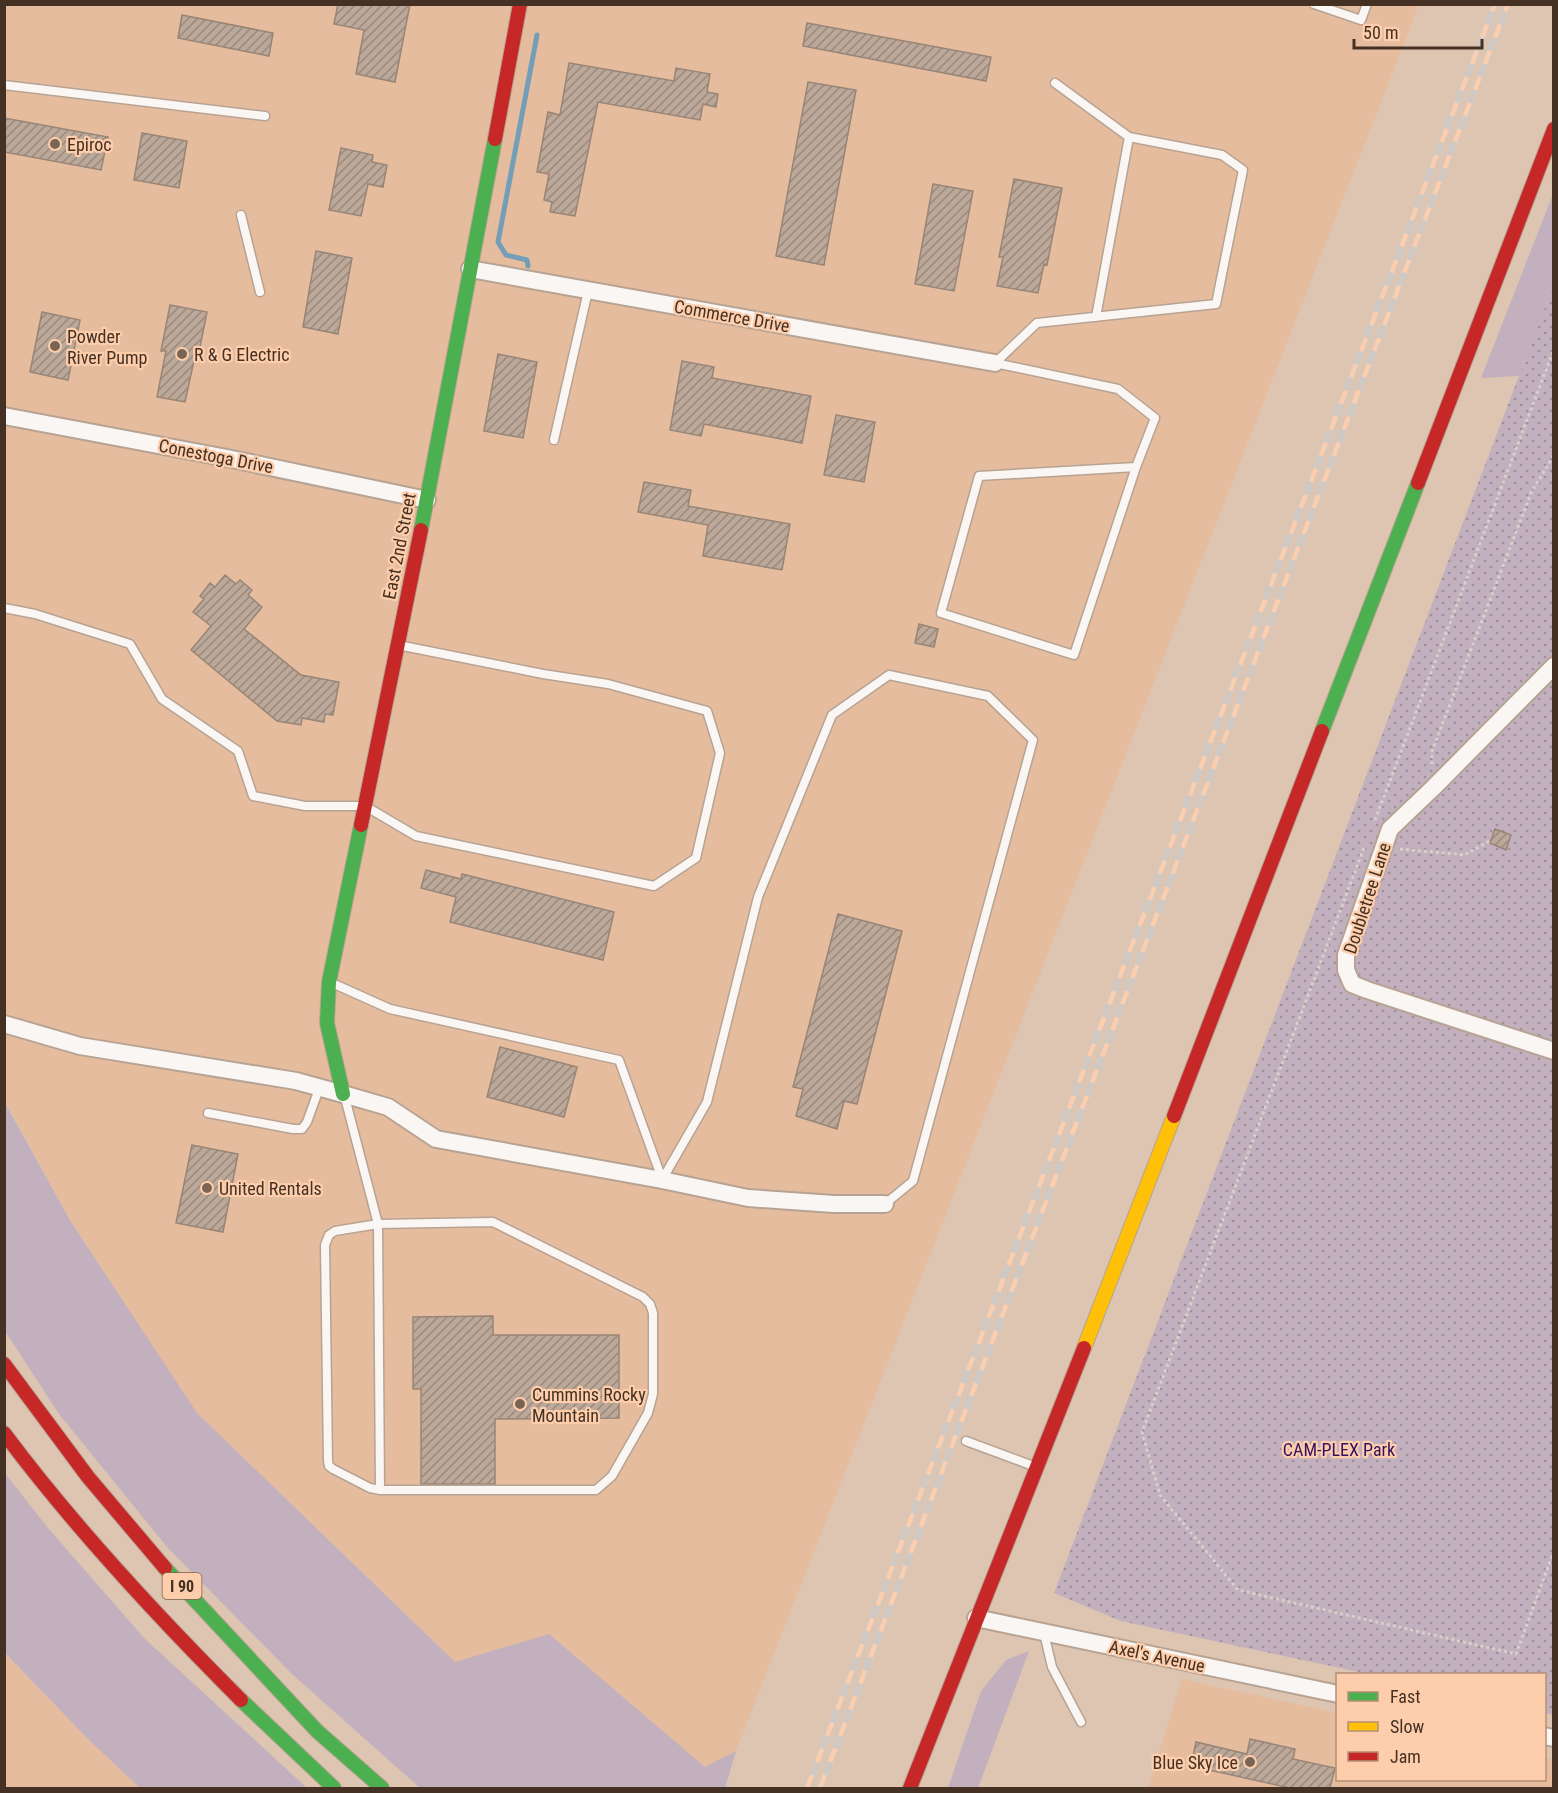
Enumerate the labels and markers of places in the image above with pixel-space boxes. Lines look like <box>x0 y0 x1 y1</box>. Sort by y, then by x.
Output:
place label: Epiroc <box>67 134 112 155</box>
marker: Epiroc <box>48 137 62 151</box>
place label: Powder River Pump <box>67 326 148 368</box>
marker: Powder River Pump <box>48 339 62 353</box>
place label: R & G Electric <box>194 344 289 365</box>
marker: R & G Electric <box>175 347 189 361</box>
place label: United Rentals <box>219 1178 322 1199</box>
marker: United Rentals <box>200 1181 214 1195</box>
place label: Cummins Rocky Mountain <box>532 1384 646 1426</box>
marker: Cummins Rocky Mountain <box>513 1397 527 1411</box>
place label: Blue Sky Ice <box>1152 1752 1238 1773</box>
marker: Blue Sky Ice <box>1243 1755 1257 1769</box>

